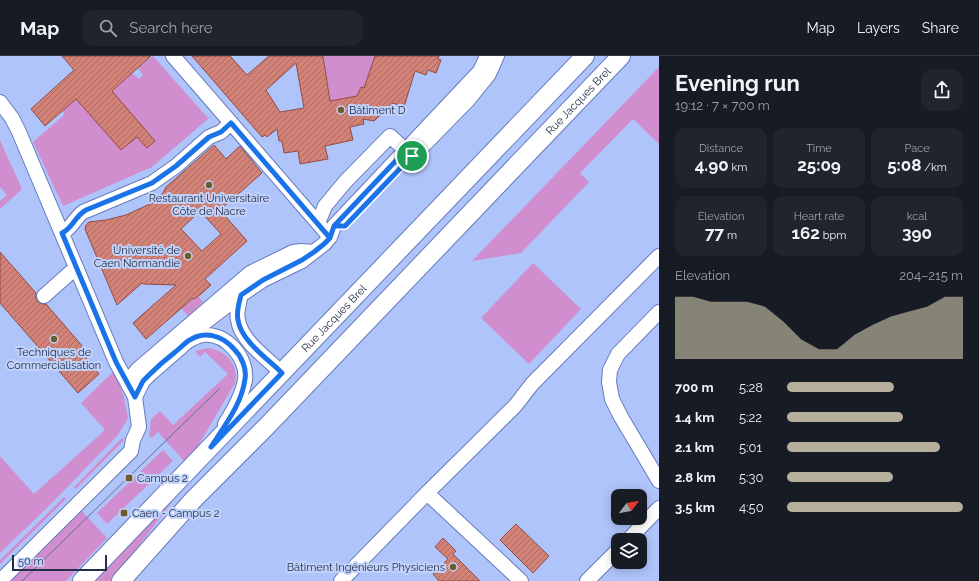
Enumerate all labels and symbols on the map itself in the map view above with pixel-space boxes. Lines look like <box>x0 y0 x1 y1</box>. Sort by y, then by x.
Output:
street label: Rue Jacques Brel <box>543 65 614 138</box>
place label: Bâtiment D <box>349 104 406 117</box>
marker: Bâtiment D <box>336 105 346 115</box>
pin <box>395 139 429 173</box>
marker: Restaurant Universitaire Côte de Nacre <box>204 180 214 190</box>
place label: Restaurant Universitaire Côte de Nacre <box>149 192 270 218</box>
place label: Université de Caen Normandie <box>94 244 181 270</box>
marker: Université de Caen Normandie <box>183 251 193 261</box>
street label: Rue Jacques Brel <box>299 282 369 355</box>
marker: Techniques de Commercialisation <box>49 334 59 344</box>
place label: Techniques de Commercialisation <box>7 346 101 372</box>
place label: Campus 2 <box>137 472 188 485</box>
marker: Campus 2 <box>124 473 134 483</box>
north arrow <box>611 489 647 525</box>
place label: Caen - Campus 2 <box>132 507 220 520</box>
marker: Caen - Campus 2 <box>119 508 129 518</box>
scale bar <box>12 553 107 572</box>
place label: Bâtiment Ingénieurs Physiciens <box>287 561 445 574</box>
marker: Bâtiment Ingénieurs Physiciens <box>448 562 458 572</box>

